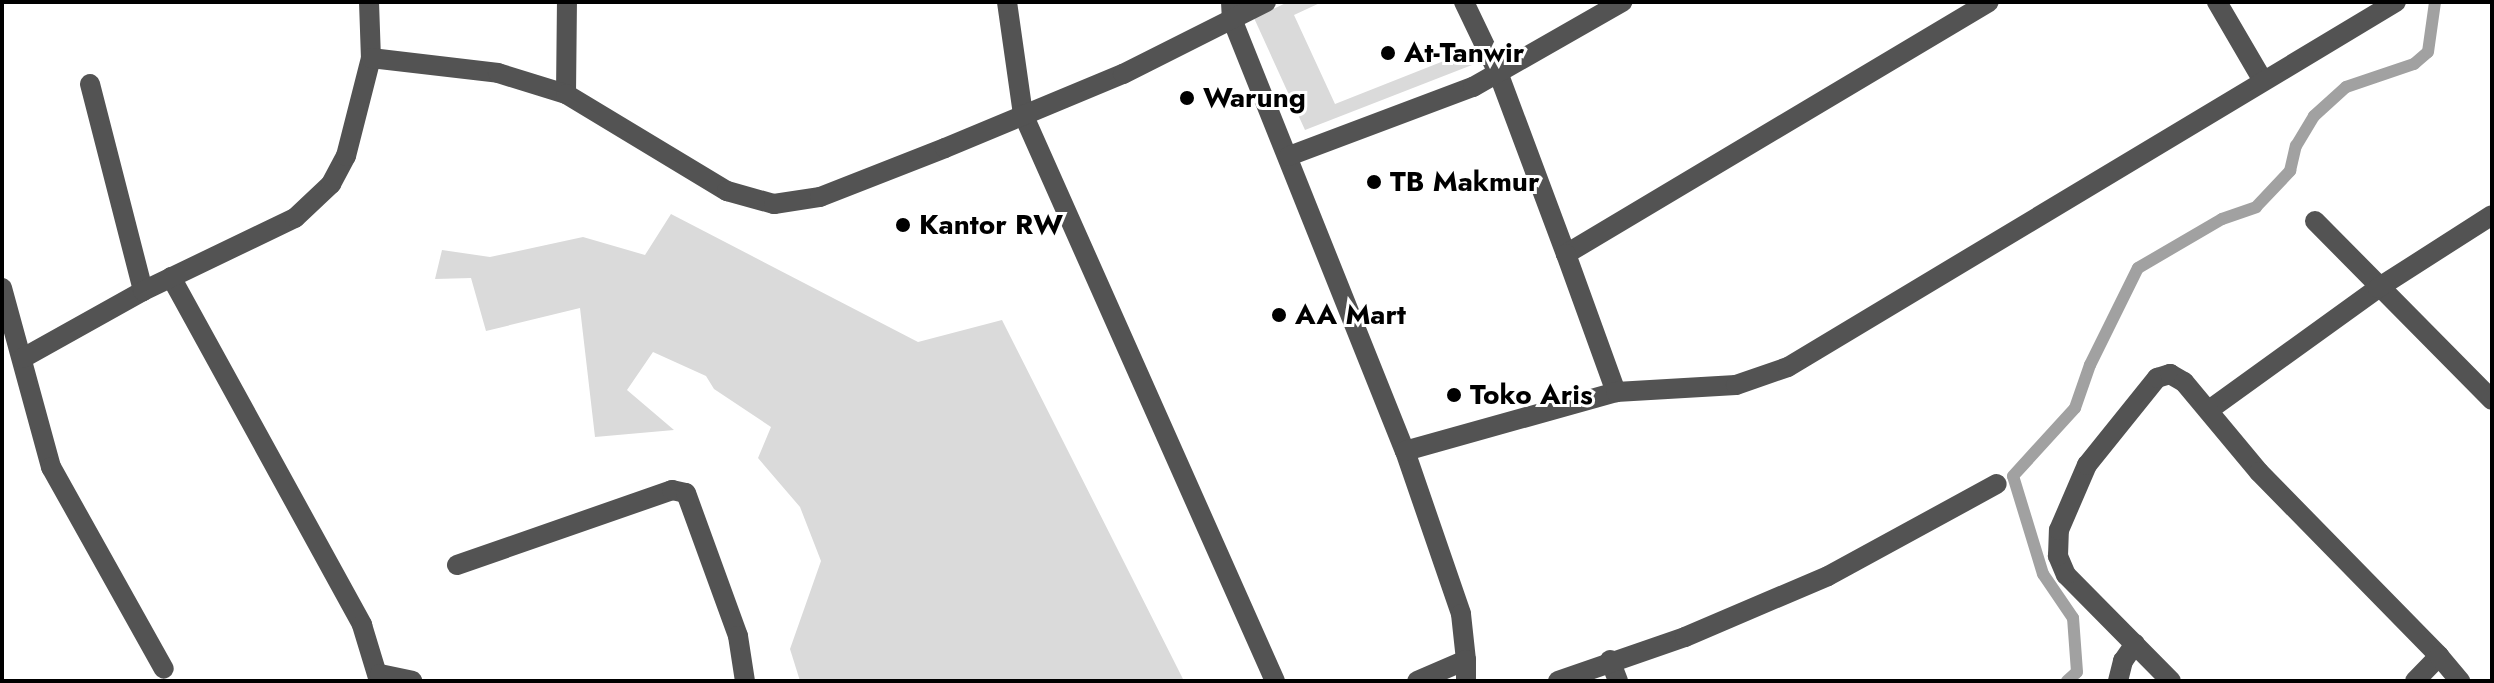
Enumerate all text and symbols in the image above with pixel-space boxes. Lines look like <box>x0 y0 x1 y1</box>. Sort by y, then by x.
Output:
place label: At-Tanwir <box>1404 36 1524 70</box>
marker: At-Tanwir <box>1379 44 1397 62</box>
place label: Warung <box>1203 81 1306 115</box>
marker: Warung <box>1178 89 1196 107</box>
place label: TB Makmur <box>1390 165 1539 199</box>
marker: TB Makmur <box>1365 173 1383 191</box>
place label: Kantor RW <box>919 208 1063 242</box>
marker: Kantor RW <box>894 216 912 234</box>
place label: AA Mart <box>1295 298 1406 332</box>
marker: AA Mart <box>1270 306 1288 324</box>
place label: Toko Aris <box>1470 378 1593 412</box>
marker: Toko Aris <box>1445 386 1463 404</box>

